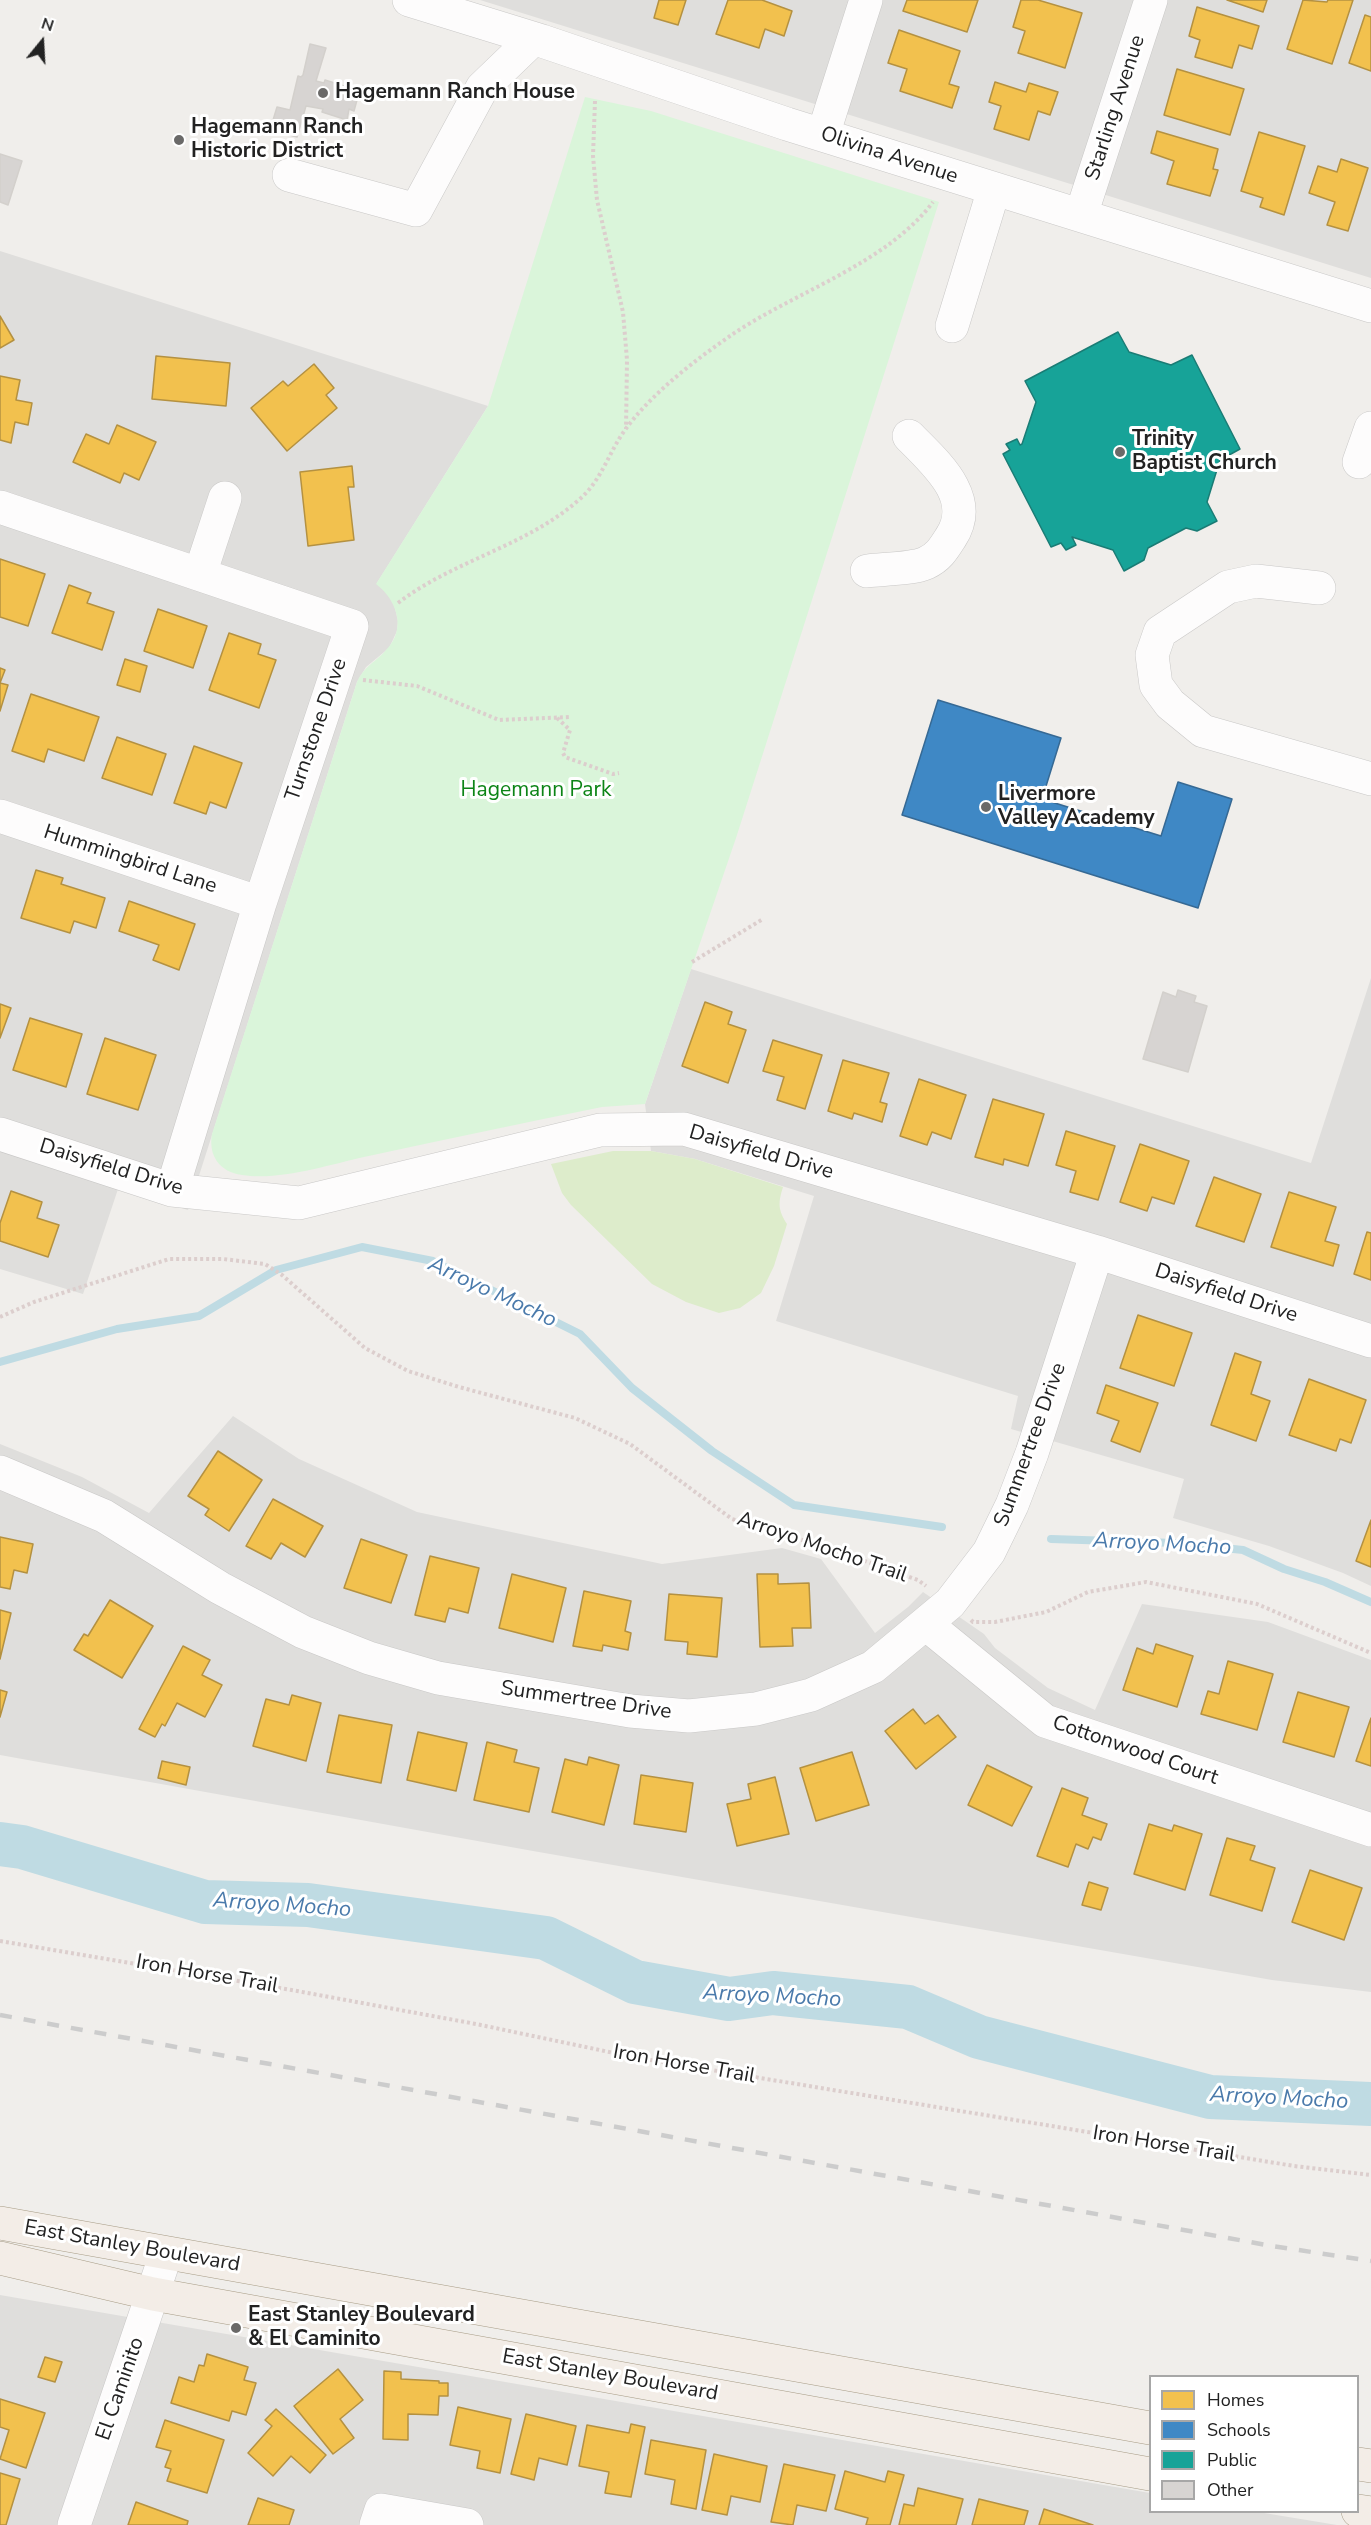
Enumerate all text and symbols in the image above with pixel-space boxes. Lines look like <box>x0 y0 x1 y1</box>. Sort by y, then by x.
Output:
north arrow <box>12 12 72 72</box>
text: N <box>38 13 57 37</box>
street label: Starling Avenue <box>1081 32 1151 184</box>
place label: Hagemann Ranch House <box>335 80 575 106</box>
marker: Hagemann Ranch House <box>316 86 330 100</box>
place label: Hagemann Ranch Historic District <box>191 115 363 165</box>
street label: Olivina Avenue <box>817 122 961 190</box>
marker: Hagemann Ranch Historic District <box>172 133 186 147</box>
place label: Trinity Baptist Church <box>1132 427 1277 477</box>
marker: Trinity Baptist Church <box>1113 445 1127 459</box>
street label: Turnstone Drive <box>281 655 353 805</box>
park label: Hagemann Park <box>461 778 611 804</box>
place label: Livermore Valley Academy <box>998 782 1155 832</box>
marker: Livermore Valley Academy <box>979 800 993 814</box>
street label: Hummingbird Lane <box>40 820 220 900</box>
street label: Daisyfield Drive <box>686 1120 836 1186</box>
street label: Daisyfield Drive <box>36 1134 186 1202</box>
water label: Arroyo Mocho <box>424 1252 560 1334</box>
street label: Daisyfield Drive <box>1151 1259 1301 1329</box>
street label: Summertree Drive <box>990 1360 1072 1530</box>
street label: Arroyo Mocho Trail <box>734 1507 910 1589</box>
water label: Arroyo Mocho <box>1092 1528 1232 1562</box>
street label: Summertree Drive <box>499 1677 673 1725</box>
street label: Cottonwood Court <box>1049 1711 1221 1791</box>
water label: Arroyo Mocho <box>212 1888 352 1924</box>
street label: Iron Horse Trail <box>134 1950 280 2000</box>
water label: Arroyo Mocho <box>702 1980 842 2014</box>
street label: Iron Horse Trail <box>611 2040 757 2090</box>
water label: Arroyo Mocho <box>1209 2082 1349 2116</box>
street label: Iron Horse Trail <box>1091 2121 1237 2169</box>
street label: East Stanley Boulevard <box>22 2216 242 2278</box>
place label: East Stanley Boulevard & El Caminito <box>248 2303 475 2353</box>
marker: East Stanley Boulevard & El Caminito <box>229 2321 243 2335</box>
street label: El Caminito <box>92 2334 150 2444</box>
street label: East Stanley Boulevard <box>500 2345 720 2407</box>
legend <box>1149 2375 1359 2513</box>
text: Homes <box>1207 2388 1264 2412</box>
text: Schools <box>1207 2418 1271 2442</box>
text: Public <box>1207 2448 1257 2472</box>
text: Other <box>1207 2478 1253 2502</box>

